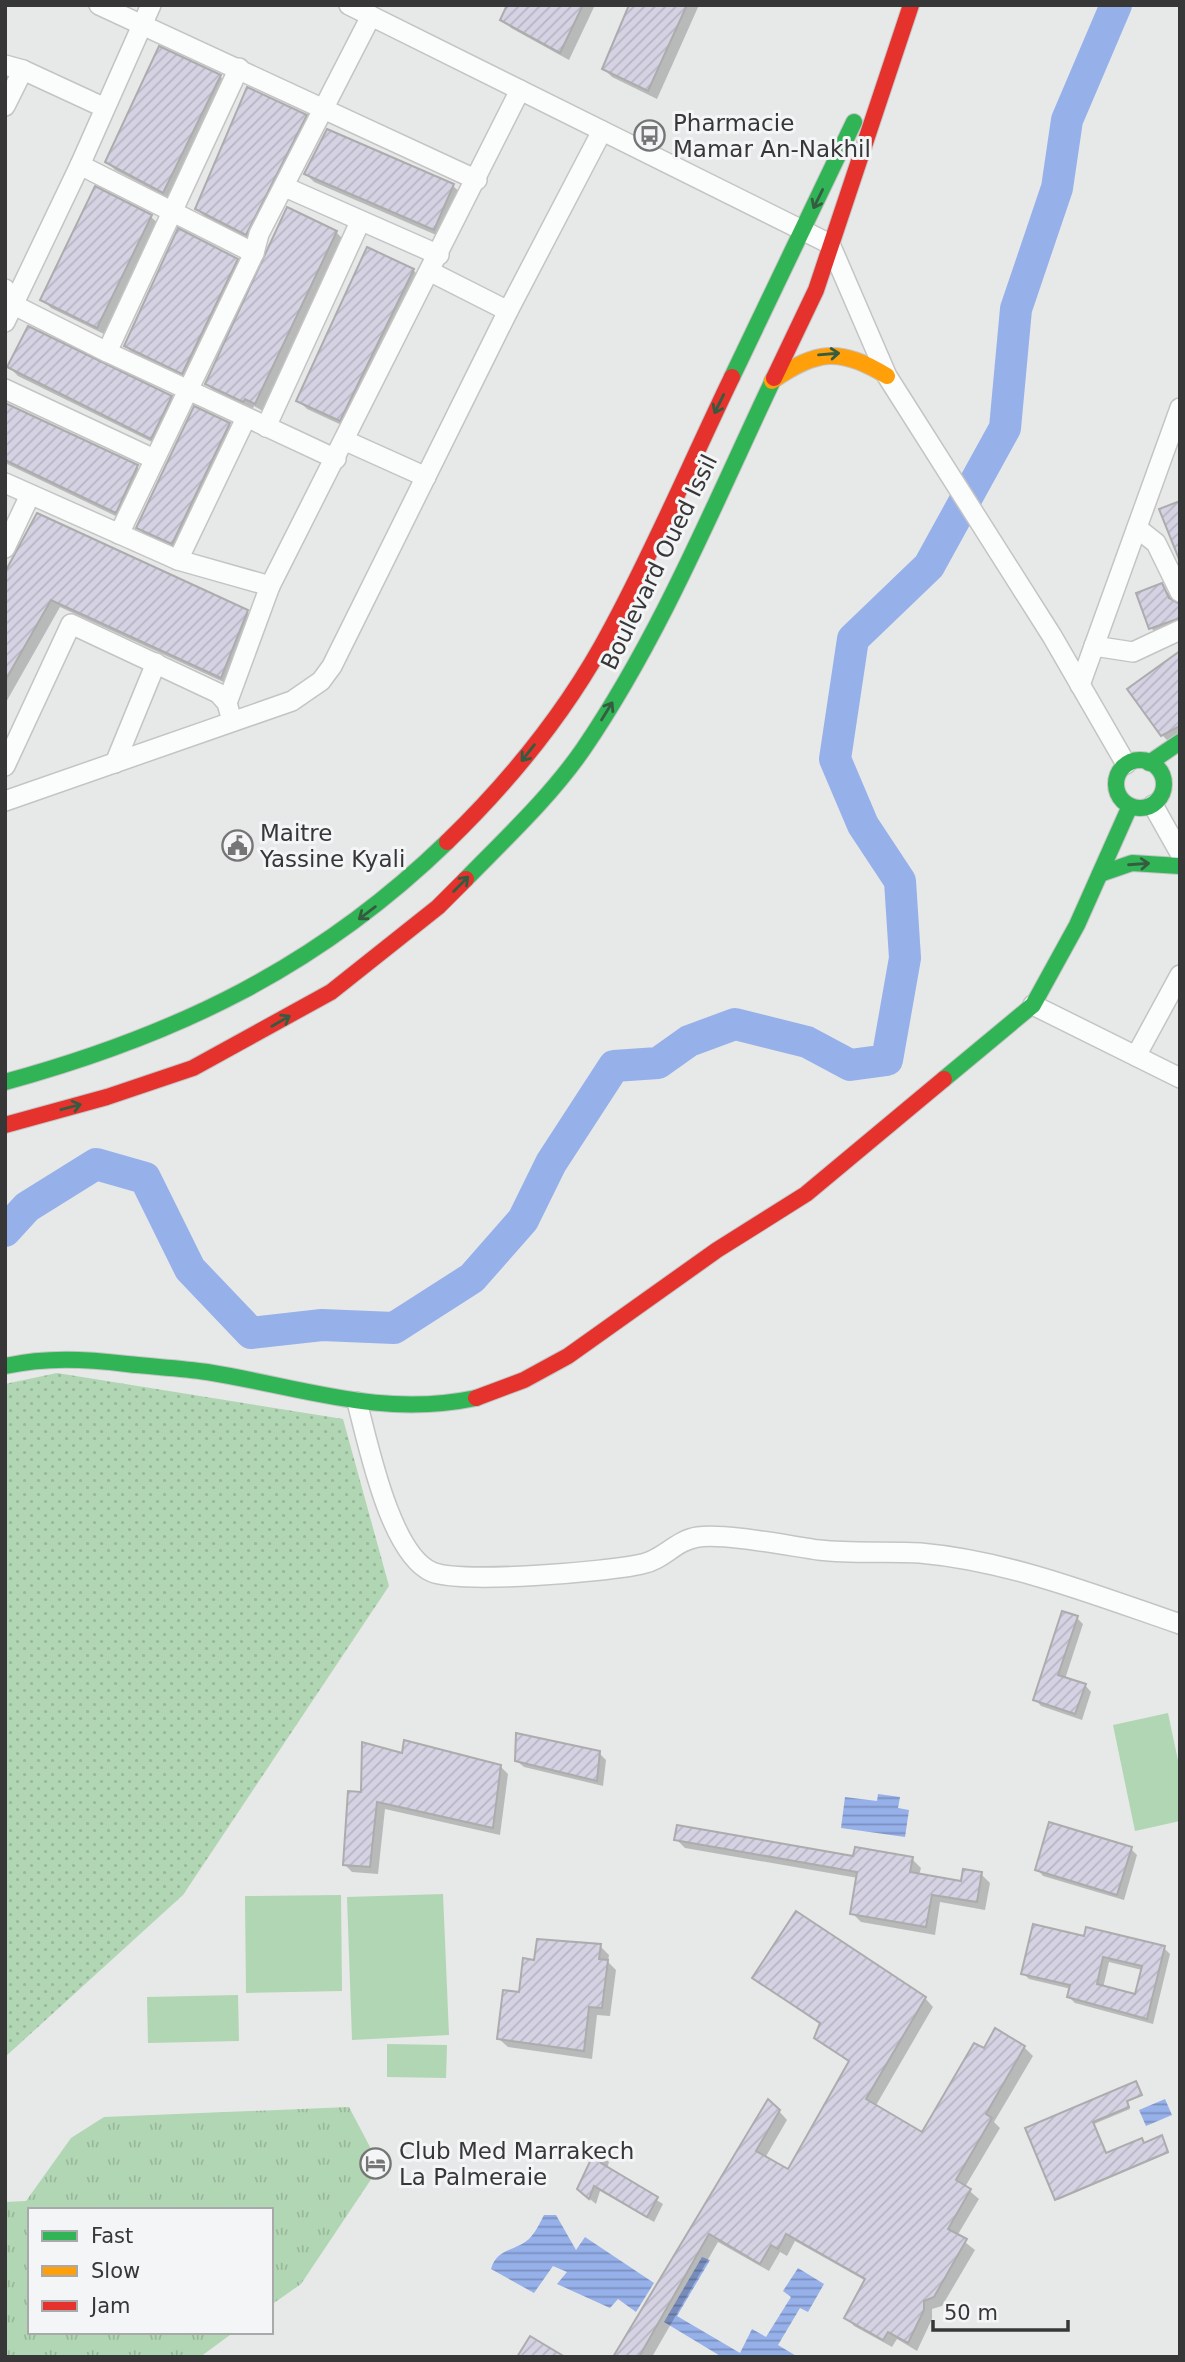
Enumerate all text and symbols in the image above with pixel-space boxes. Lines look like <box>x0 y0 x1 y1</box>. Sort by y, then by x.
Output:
place label: Pharmacie Mamar An-Nakhil <box>673 110 871 162</box>
bus stop icon: Pharmacie Mamar An-Nakhil <box>633 119 667 153</box>
one-way arrow <box>810 188 824 209</box>
one-way arrow <box>817 347 840 360</box>
one-way arrow <box>712 393 725 414</box>
street label: Boulevard Oued Issil <box>596 450 722 674</box>
one-way arrow <box>601 701 615 721</box>
one-way arrow <box>520 744 536 762</box>
place label: Maitre Yassine Kyali <box>259 820 405 872</box>
public building icon: Maitre Yassine Kyali <box>220 829 254 863</box>
one-way arrow <box>1127 857 1150 870</box>
one-way arrow <box>452 875 469 892</box>
one-way arrow <box>357 905 376 920</box>
one-way arrow <box>270 1014 290 1028</box>
one-way arrow <box>59 1100 82 1113</box>
place label: Club Med Marrakech La Palmeraie <box>399 2138 634 2190</box>
hotel icon: Club Med Marrakech La Palmeraie <box>359 2147 393 2181</box>
legend <box>28 2208 273 2334</box>
text: Fast <box>91 2224 133 2248</box>
text: Slow <box>91 2259 140 2283</box>
scale bar <box>933 2288 1068 2332</box>
text: Jam <box>89 2294 131 2318</box>
text: 50 m <box>944 2301 998 2325</box>

